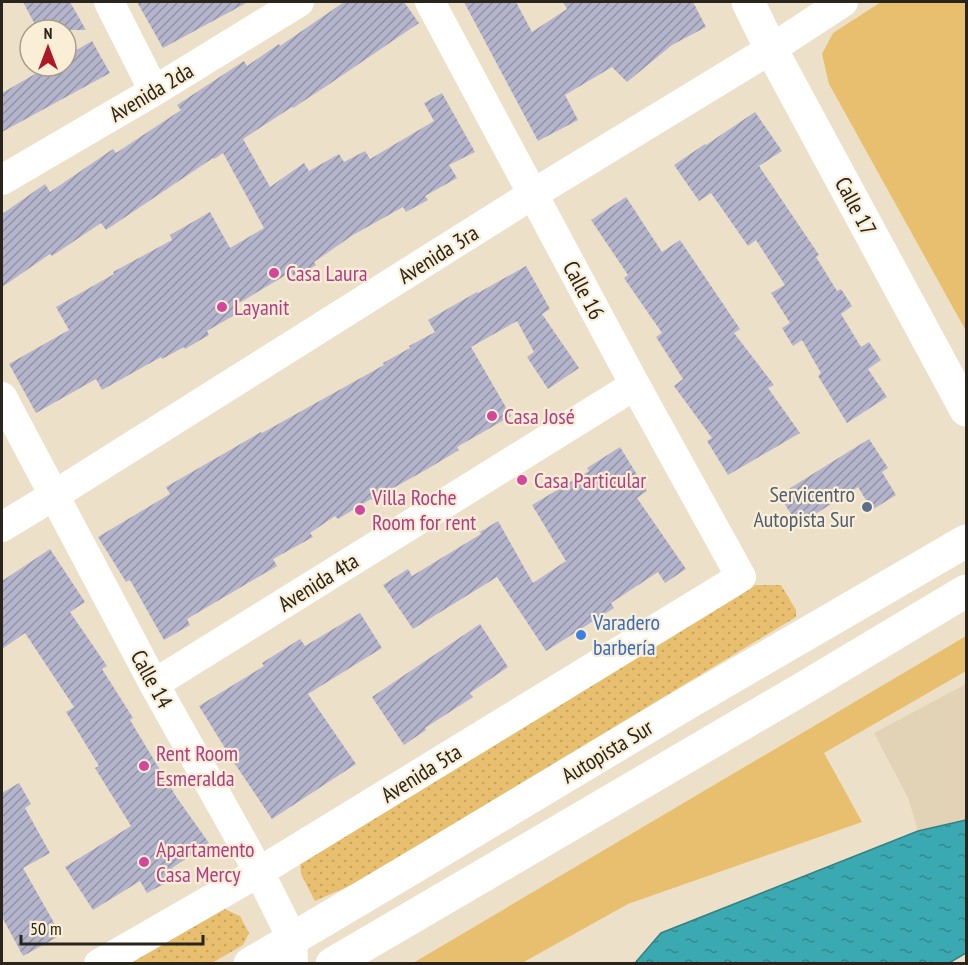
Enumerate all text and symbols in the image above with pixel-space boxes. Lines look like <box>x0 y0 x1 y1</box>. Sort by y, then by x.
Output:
north arrow <box>18 18 78 78</box>
text: N <box>44 23 52 43</box>
street label: Avenida 2da <box>104 56 198 128</box>
street label: Calle 17 <box>829 172 883 240</box>
street label: Avenida 3ra <box>393 218 483 290</box>
street label: Calle 16 <box>557 256 611 324</box>
place label: Casa Laura <box>286 259 368 287</box>
marker: Casa Laura <box>267 266 281 280</box>
place label: Layanit <box>234 293 289 321</box>
marker: Layanit <box>215 300 229 314</box>
place label: Casa José <box>504 402 575 430</box>
marker: Casa José <box>485 409 499 423</box>
place label: Casa Particular <box>534 466 646 494</box>
marker: Casa Particular <box>515 473 529 487</box>
place label: Servicentro Autopista Sur <box>753 480 855 533</box>
place label: Villa Roche Room for rent <box>371 483 476 536</box>
marker: Servicentro Autopista Sur <box>860 500 874 514</box>
marker: Villa Roche Room for rent <box>353 503 367 517</box>
street label: Avenida 4ta <box>273 546 363 618</box>
place label: Varadero barbería <box>592 608 660 661</box>
marker: Varadero barbería <box>574 628 588 642</box>
street label: Calle 14 <box>125 645 179 713</box>
street label: Autopista Sur <box>556 713 658 789</box>
street label: Avenida 5ta <box>376 737 466 809</box>
place label: Rent Room Esmeralda <box>156 739 238 792</box>
marker: Rent Room Esmeralda <box>137 759 151 773</box>
place label: Apartamento Casa Mercy <box>156 835 255 888</box>
marker: Apartamento Casa Mercy <box>137 855 151 869</box>
scale bar <box>21 908 202 946</box>
text: 50 m <box>30 917 62 940</box>

